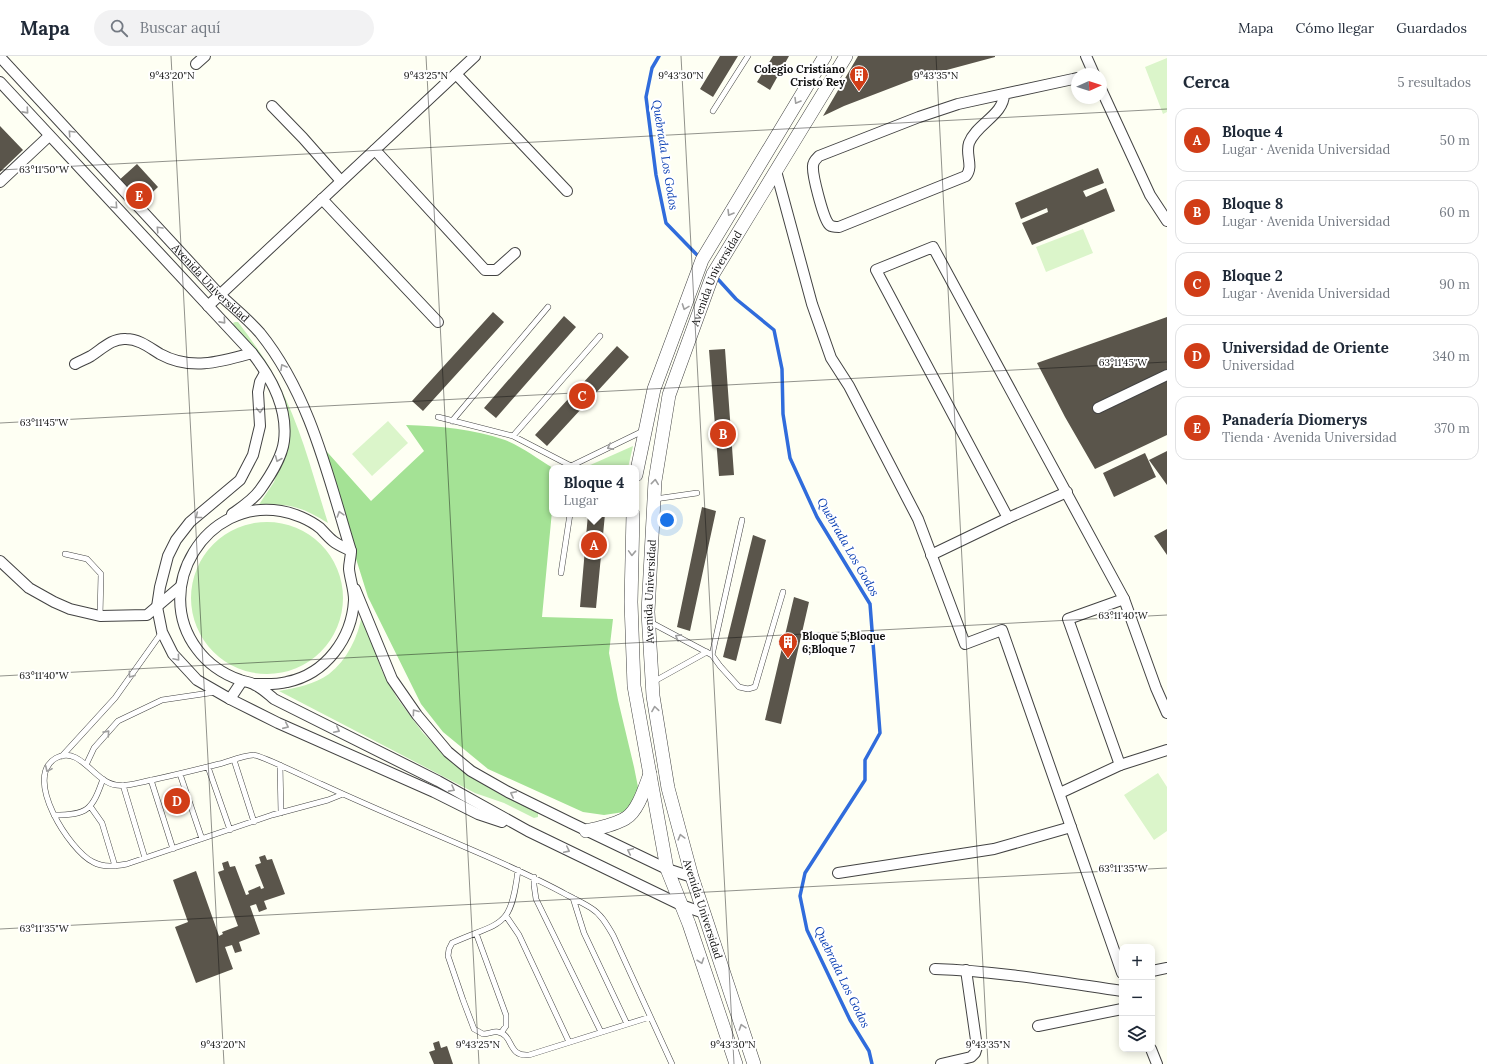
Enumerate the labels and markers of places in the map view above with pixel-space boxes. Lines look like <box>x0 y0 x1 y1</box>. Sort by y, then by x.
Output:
place label: Colegio Cristiano Cristo Rey <box>754 62 846 89</box>
building icon: Colegio Cristiano Cristo Rey <box>848 64 870 92</box>
pin: E <box>126 181 152 211</box>
pin: C <box>569 381 595 411</box>
pin: B <box>710 419 736 449</box>
pin: A <box>581 530 607 560</box>
place label: Bloque 5;Bloque 6;Bloque 7 <box>802 629 886 656</box>
building icon: Bloque 5;Bloque 6;Bloque 7 <box>777 631 799 659</box>
pin: D <box>164 786 190 816</box>

